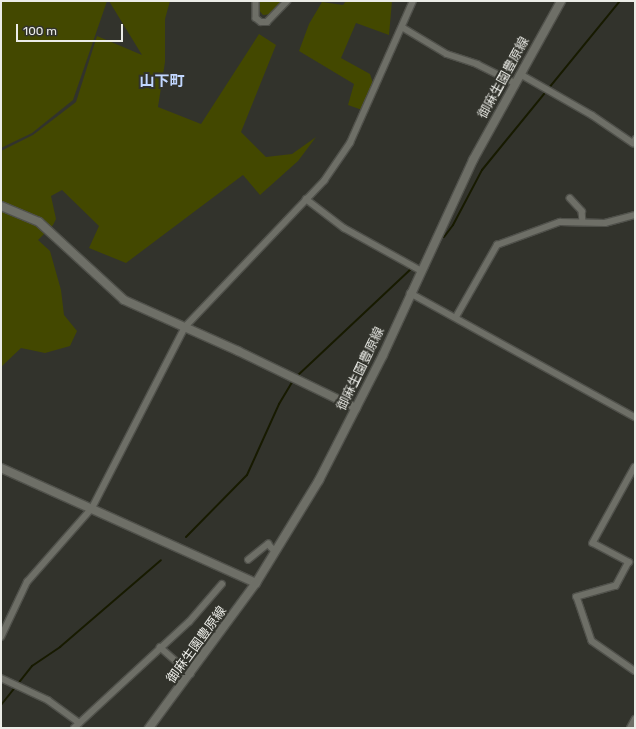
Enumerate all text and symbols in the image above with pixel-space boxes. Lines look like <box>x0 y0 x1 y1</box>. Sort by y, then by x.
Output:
scale bar <box>18 16 125 42</box>
text: 100 m <box>23 24 57 38</box>
street label: 御麻生園豊原線 <box>475 34 533 122</box>
district label: 山下町 <box>140 73 184 91</box>
street label: 御麻生園豊原線 <box>334 325 388 413</box>
street label: 御麻生園豊原線 <box>164 604 230 686</box>

